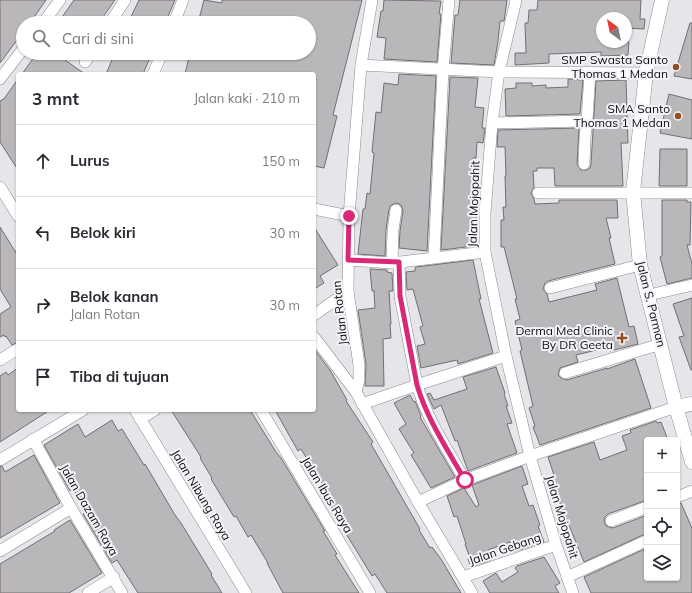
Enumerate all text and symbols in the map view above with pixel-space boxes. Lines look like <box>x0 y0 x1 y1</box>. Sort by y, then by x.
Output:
north arrow <box>596 12 632 48</box>
search box <box>16 16 316 60</box>
icon: search <box>30 27 52 49</box>
text: Cari di sini <box>62 29 134 48</box>
place label: SMP Swasta Santo Thomas 1 Medan <box>561 52 668 81</box>
marker: SMP Swasta Santo Thomas 1 Medan <box>671 62 681 72</box>
text: 3 mnt <box>32 88 79 109</box>
text: Jalan kaki · 210 m <box>194 90 300 106</box>
place label: SMA Santo Thomas 1 Medan <box>573 101 670 130</box>
marker: SMA Santo Thomas 1 Medan <box>673 111 683 121</box>
icon: ahead <box>32 150 54 172</box>
text: Lurus <box>70 151 110 170</box>
text: 150 m <box>262 153 300 169</box>
street label: Jalan Mojopahit <box>464 160 483 248</box>
route end <box>340 207 358 225</box>
icon: left <box>32 222 54 244</box>
text: Belok kiri <box>70 223 136 242</box>
text: 30 m <box>270 225 300 241</box>
street label: Jalan S. Parman <box>634 259 669 349</box>
street label: Jalan Rotan <box>329 280 350 346</box>
text: Belok kanan <box>70 287 159 306</box>
icon: right <box>32 294 54 316</box>
text: 30 m <box>270 297 300 313</box>
text: Jalan Rotan <box>70 306 140 322</box>
place label: Derma Med Clinic By DR Geeta <box>515 323 613 352</box>
marker: Derma Med Clinic By DR Geeta <box>616 332 628 344</box>
icon: arrive <box>32 366 54 388</box>
text: Tiba di tujuan <box>70 367 169 386</box>
map controls <box>644 437 680 581</box>
button: + <box>644 437 680 473</box>
street label: Jalan Nibung Raya <box>168 446 235 543</box>
street label: Jalan Ibus Raya <box>299 454 356 536</box>
street label: Jalan Dazam Raya <box>57 461 122 558</box>
route start <box>456 471 474 489</box>
street label: Jalan Mojopahit <box>543 473 582 561</box>
button: − <box>644 473 680 509</box>
button: locate <box>644 509 680 545</box>
street label: Jalan Gebang <box>467 529 543 568</box>
button: layers <box>644 545 680 581</box>

